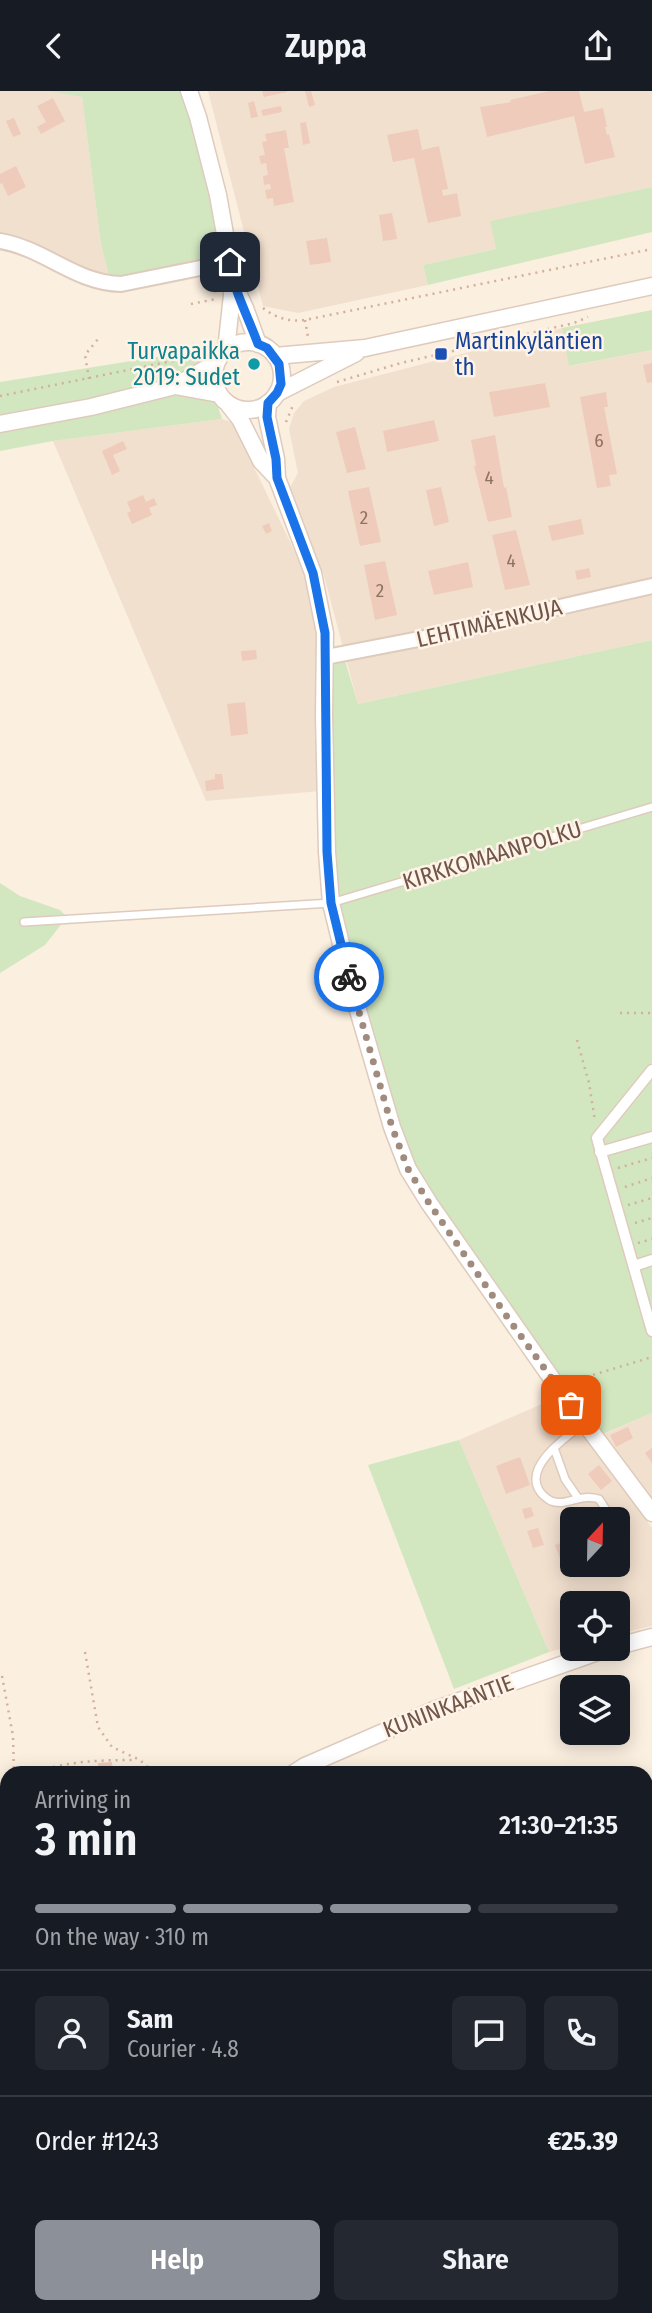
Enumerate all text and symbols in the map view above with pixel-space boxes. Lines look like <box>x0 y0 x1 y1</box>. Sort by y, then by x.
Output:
icon: back <box>35 27 73 65</box>
text: Zuppa <box>285 27 367 65</box>
icon: share <box>579 27 617 65</box>
pin <box>200 232 260 292</box>
icon: home <box>211 243 249 281</box>
place label: Martinkyläntien th <box>455 327 603 381</box>
place label: Turvapaikka 2019: Sudet <box>128 337 240 391</box>
marker: Martinkyläntien th <box>433 346 449 362</box>
marker: Turvapaikka 2019: Sudet <box>246 356 262 372</box>
house number: 6 <box>594 429 604 452</box>
house number: 4 <box>484 466 494 489</box>
house number: 2 <box>360 506 368 529</box>
house number: 4 <box>506 549 516 572</box>
house number: 2 <box>376 579 384 602</box>
street label: LEHTIMÄENKUJA <box>413 593 565 653</box>
street label: KIRKKOMAANPOLKU <box>399 814 585 896</box>
courier <box>314 942 384 1012</box>
icon: bike <box>330 958 368 996</box>
pin <box>541 1375 601 1435</box>
icon: bag <box>552 1386 590 1424</box>
north arrow <box>560 1507 630 1577</box>
map controls <box>560 1507 630 1745</box>
button: locate <box>560 1591 630 1661</box>
street label: KUNINKAANTIE <box>379 1668 517 1744</box>
button: layers <box>560 1675 630 1745</box>
text: Arriving in <box>35 1786 131 1814</box>
text: 21:30–21:35 <box>499 1810 618 1841</box>
text: 3 min <box>35 1812 138 1867</box>
text: On the way · 310 m <box>35 1923 209 1951</box>
button: person <box>35 1996 109 2070</box>
button: chat <box>452 1996 526 2070</box>
button: phone <box>544 1996 618 2070</box>
text: Sam <box>127 2004 173 2035</box>
text: Courier · 4.8 <box>127 2035 239 2063</box>
text: Order #1243 <box>35 2126 159 2157</box>
text: €25.39 <box>548 2126 618 2157</box>
button: Help <box>35 2220 320 2300</box>
button: Share <box>334 2220 618 2300</box>

